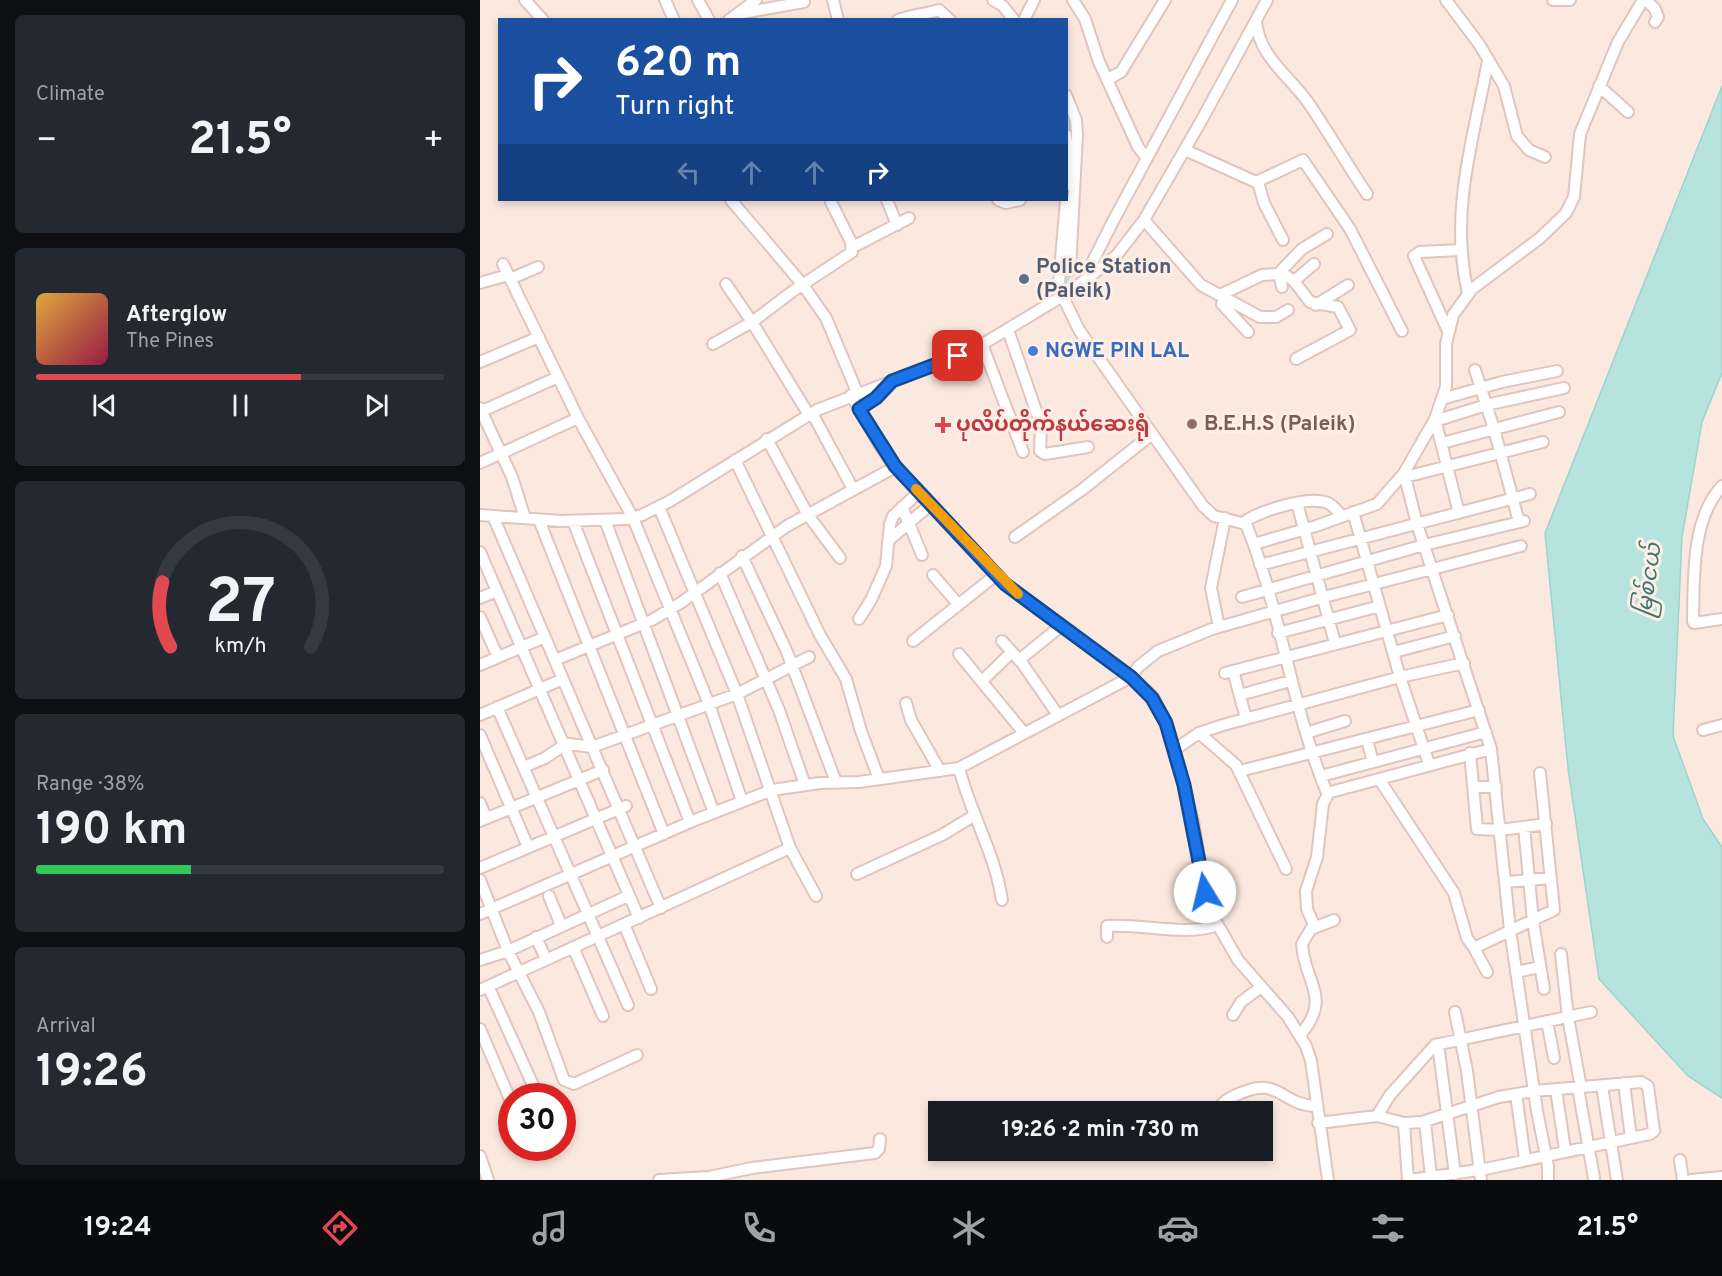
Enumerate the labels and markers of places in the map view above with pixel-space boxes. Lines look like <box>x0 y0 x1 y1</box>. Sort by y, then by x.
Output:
place label: Police Station (Paleik) <box>1036 254 1171 305</box>
marker: Police Station (Paleik) <box>1017 272 1031 286</box>
pin <box>932 330 983 381</box>
place label: NGWE PIN LAL <box>1045 338 1189 365</box>
marker: NGWE PIN LAL <box>1026 344 1040 358</box>
place label: ပုလိပ်တိုက်နယ်ဆေးရုံ <box>956 408 1150 441</box>
place label: B.E.H.S (Paleik) <box>1204 411 1356 438</box>
marker: ပုလိပ်တိုက်နယ်ဆေးရုံ <box>934 416 952 434</box>
marker: B.E.H.S (Paleik) <box>1185 417 1199 431</box>

